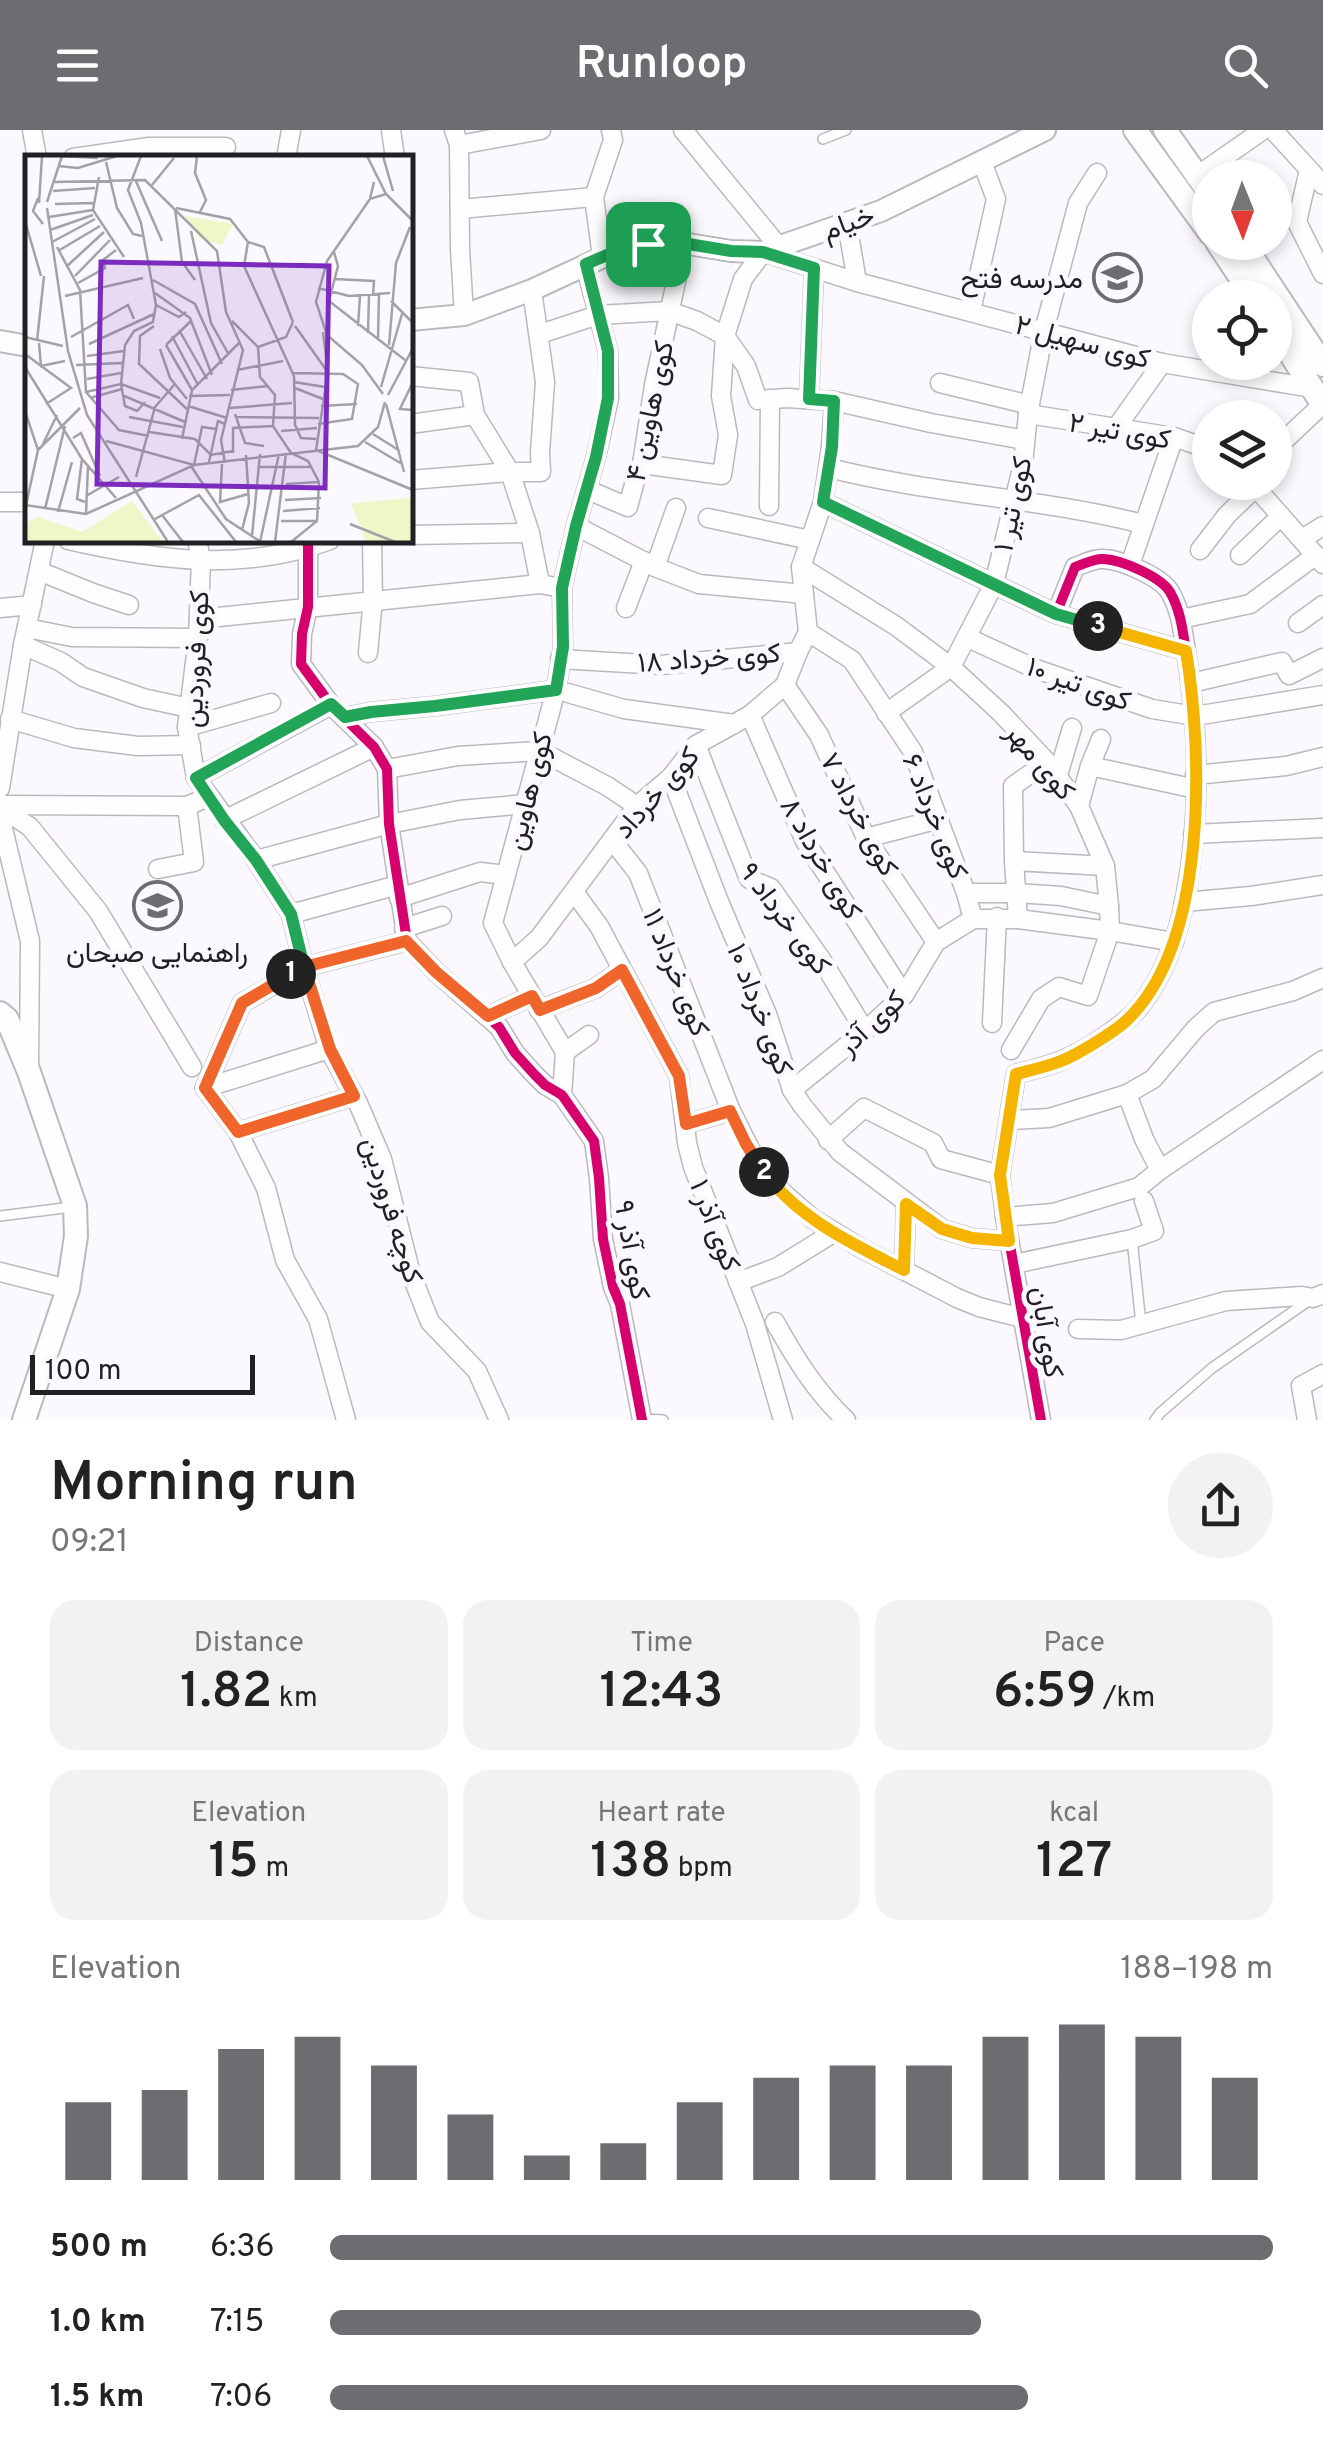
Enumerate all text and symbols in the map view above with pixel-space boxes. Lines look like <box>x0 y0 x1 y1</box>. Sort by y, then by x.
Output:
text: Runloop <box>576 37 747 94</box>
icon: menu <box>50 38 105 93</box>
icon: search <box>1218 38 1273 93</box>
inset map <box>25 155 412 542</box>
north arrow <box>1192 160 1292 260</box>
map controls <box>1192 160 1292 500</box>
street label: خیام <box>818 199 880 251</box>
pin <box>606 202 691 287</box>
icon: arrive <box>621 217 676 272</box>
school or university icon: مدرسه فتح <box>1092 252 1144 304</box>
place label: مدرسه فتح <box>961 263 1083 299</box>
button: locate <box>1192 280 1292 380</box>
street label: کوی سهیل ۲ <box>1011 309 1154 379</box>
street label: کوی هاوین ۴ <box>619 338 684 485</box>
button: layers <box>1192 400 1292 500</box>
street label: کوی تیر ۲ <box>1066 406 1173 460</box>
street label: کوی تیر ۱ <box>987 454 1043 556</box>
street label: کوی فروردین <box>176 590 220 729</box>
pin: 3 <box>1073 601 1123 651</box>
text: 3 <box>1090 608 1106 644</box>
street label: کوی خرداد ۱۸ <box>637 637 782 683</box>
street label: کوی تیر ۱۰ <box>1021 650 1135 721</box>
street label: کوی مهر <box>995 716 1082 809</box>
street label: کوی هاوین <box>499 729 563 854</box>
street label: کوی خرداد <box>607 740 709 848</box>
street label: کوی خرداد ۷ <box>810 747 905 883</box>
street label: کوی خرداد ۶ <box>892 749 975 885</box>
street label: کوی خرداد ۸ <box>770 792 869 927</box>
street label: کوی خرداد ۹ <box>730 856 838 983</box>
school or university icon: راهنمایی صبحان <box>131 879 183 931</box>
street label: کوی خرداد ۱۱ <box>632 904 716 1042</box>
place label: راهنمایی صبحان <box>66 937 248 973</box>
street label: کوی خرداد ۱۰ <box>717 939 800 1081</box>
pin: 1 <box>266 949 316 999</box>
text: 1 <box>285 956 297 992</box>
street label: کوی آذر <box>831 984 915 1066</box>
street label: کوچه فروردین <box>351 1133 429 1288</box>
pin: 2 <box>739 1147 789 1197</box>
text: 2 <box>755 1154 773 1190</box>
street label: کوی آذر ۱ <box>679 1175 747 1277</box>
street label: کوی آذر ۹ <box>604 1198 657 1303</box>
street label: کوی آبان <box>1020 1284 1070 1381</box>
scale bar <box>30 1350 255 1394</box>
text: 100 m <box>45 1354 121 1390</box>
text: Morning run <box>50 1450 358 1520</box>
button: share <box>1168 1453 1273 1558</box>
text: 09:21 <box>50 1523 128 1563</box>
text: Distance <box>194 1626 304 1662</box>
text: Time <box>630 1626 693 1662</box>
text: Pace <box>1043 1626 1105 1662</box>
text: 1.82 <box>180 1662 272 1725</box>
text: 12:43 <box>600 1662 723 1725</box>
text: 6:59 <box>993 1662 1096 1725</box>
text: km <box>272 1681 318 1717</box>
text: /km <box>1096 1681 1155 1717</box>
text: Elevation <box>191 1796 306 1832</box>
text: Heart rate <box>597 1796 726 1832</box>
text: kcal <box>1049 1796 1099 1832</box>
text: 15 <box>209 1832 259 1895</box>
text: 138 <box>590 1832 671 1895</box>
text: 127 <box>1036 1832 1112 1895</box>
text: m <box>259 1851 289 1887</box>
text: bpm <box>671 1851 733 1887</box>
text: Elevation <box>50 1950 182 1990</box>
text: 188–198 m <box>1121 1950 1273 1990</box>
text: 500 m <box>50 2228 148 2268</box>
text: 6:36 <box>210 2228 275 2268</box>
text: 1.0 km <box>50 2303 146 2343</box>
text: 7:15 <box>210 2303 264 2343</box>
text: 1.5 km <box>50 2378 144 2418</box>
text: 7:06 <box>210 2378 272 2418</box>

